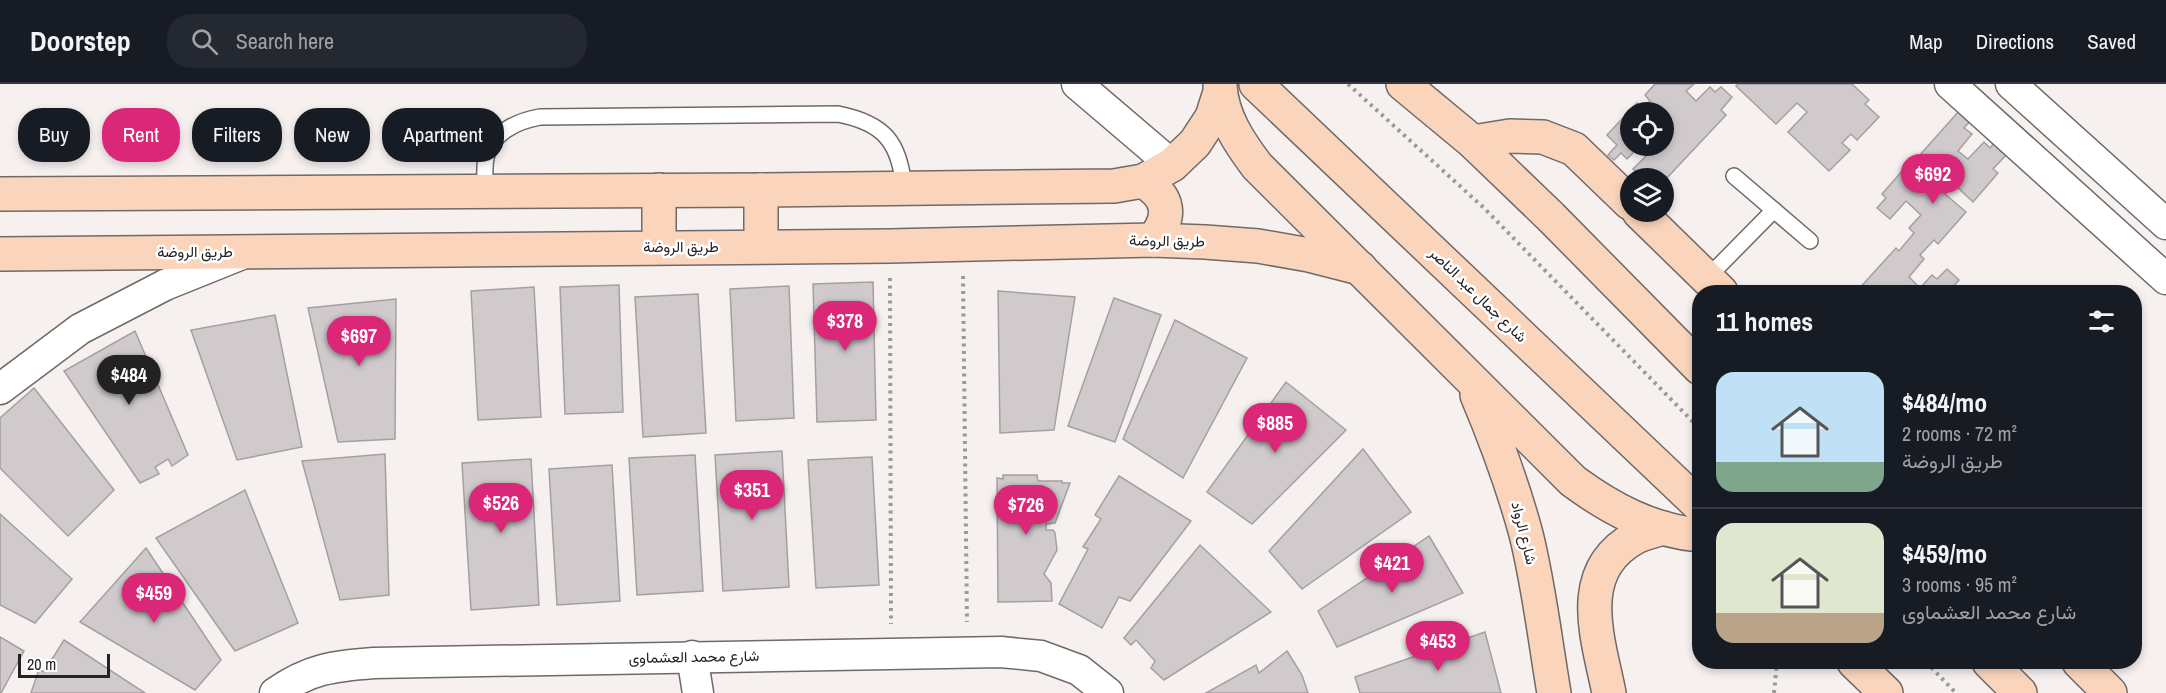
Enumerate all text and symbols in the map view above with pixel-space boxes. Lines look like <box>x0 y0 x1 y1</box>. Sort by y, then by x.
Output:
search box <box>167 14 587 68</box>
text: Doorstep <box>30 22 131 60</box>
icon: search <box>188 25 221 58</box>
text: Search here <box>236 26 334 56</box>
text: Map <box>1909 27 1943 56</box>
text: Directions <box>1976 27 2054 56</box>
text: Saved <box>2087 27 2136 56</box>
map controls <box>1620 102 1674 222</box>
button: locate <box>1620 102 1674 156</box>
chip: Buy <box>18 108 90 162</box>
chip: Rent <box>102 108 180 162</box>
chip: Filters <box>192 108 282 162</box>
chip: New <box>294 108 370 162</box>
chip: Apartment <box>382 108 504 162</box>
pin: $692 <box>1897 154 1969 205</box>
text: $692 <box>1915 160 1951 187</box>
button: layers <box>1620 168 1674 222</box>
street label: طريق الروضة <box>1129 229 1205 252</box>
street label: طريق الروضة <box>643 236 719 257</box>
street label: طريق الروضة <box>157 241 233 262</box>
street label: شارع جمال عبد الناصر <box>1423 242 1532 348</box>
pin: $378 <box>809 301 881 352</box>
text: 11 homes <box>1716 304 1813 339</box>
icon: filters <box>2085 305 2118 338</box>
text: $378 <box>827 307 863 334</box>
pin: $697 <box>323 316 395 367</box>
text: $697 <box>341 322 377 349</box>
pin: $484 <box>93 355 165 406</box>
text: $484 <box>111 361 147 388</box>
text: $484/mo <box>1902 385 1987 420</box>
icon: home <box>1764 396 1836 468</box>
pin: $885 <box>1239 403 1311 454</box>
text: $885 <box>1257 409 1293 436</box>
text: 2 rooms · 72 m² <box>1902 420 2017 447</box>
text: طريق الروضة <box>1902 447 2003 474</box>
pin: $351 <box>716 470 788 521</box>
text: $351 <box>734 476 770 503</box>
pin: $526 <box>465 483 537 534</box>
pin: $726 <box>990 485 1062 536</box>
text: $526 <box>483 489 519 516</box>
text: $726 <box>1008 491 1044 518</box>
street label: شارع الرواد <box>1506 499 1542 567</box>
text: $459/mo <box>1902 536 1987 571</box>
pin: $421 <box>1356 543 1428 594</box>
icon: home <box>1764 547 1836 619</box>
text: $421 <box>1374 549 1410 576</box>
text: 3 rooms · 95 m² <box>1902 571 2017 598</box>
pin: $459 <box>118 573 190 624</box>
text: $459 <box>136 579 172 606</box>
text: شارع محمد العشماوى <box>1902 598 2076 625</box>
pin: $453 <box>1402 621 1474 672</box>
text: $453 <box>1420 627 1456 654</box>
street label: شارع محمد العشماوى <box>628 645 760 669</box>
scale bar <box>18 651 110 678</box>
text: 20 m <box>27 653 56 675</box>

